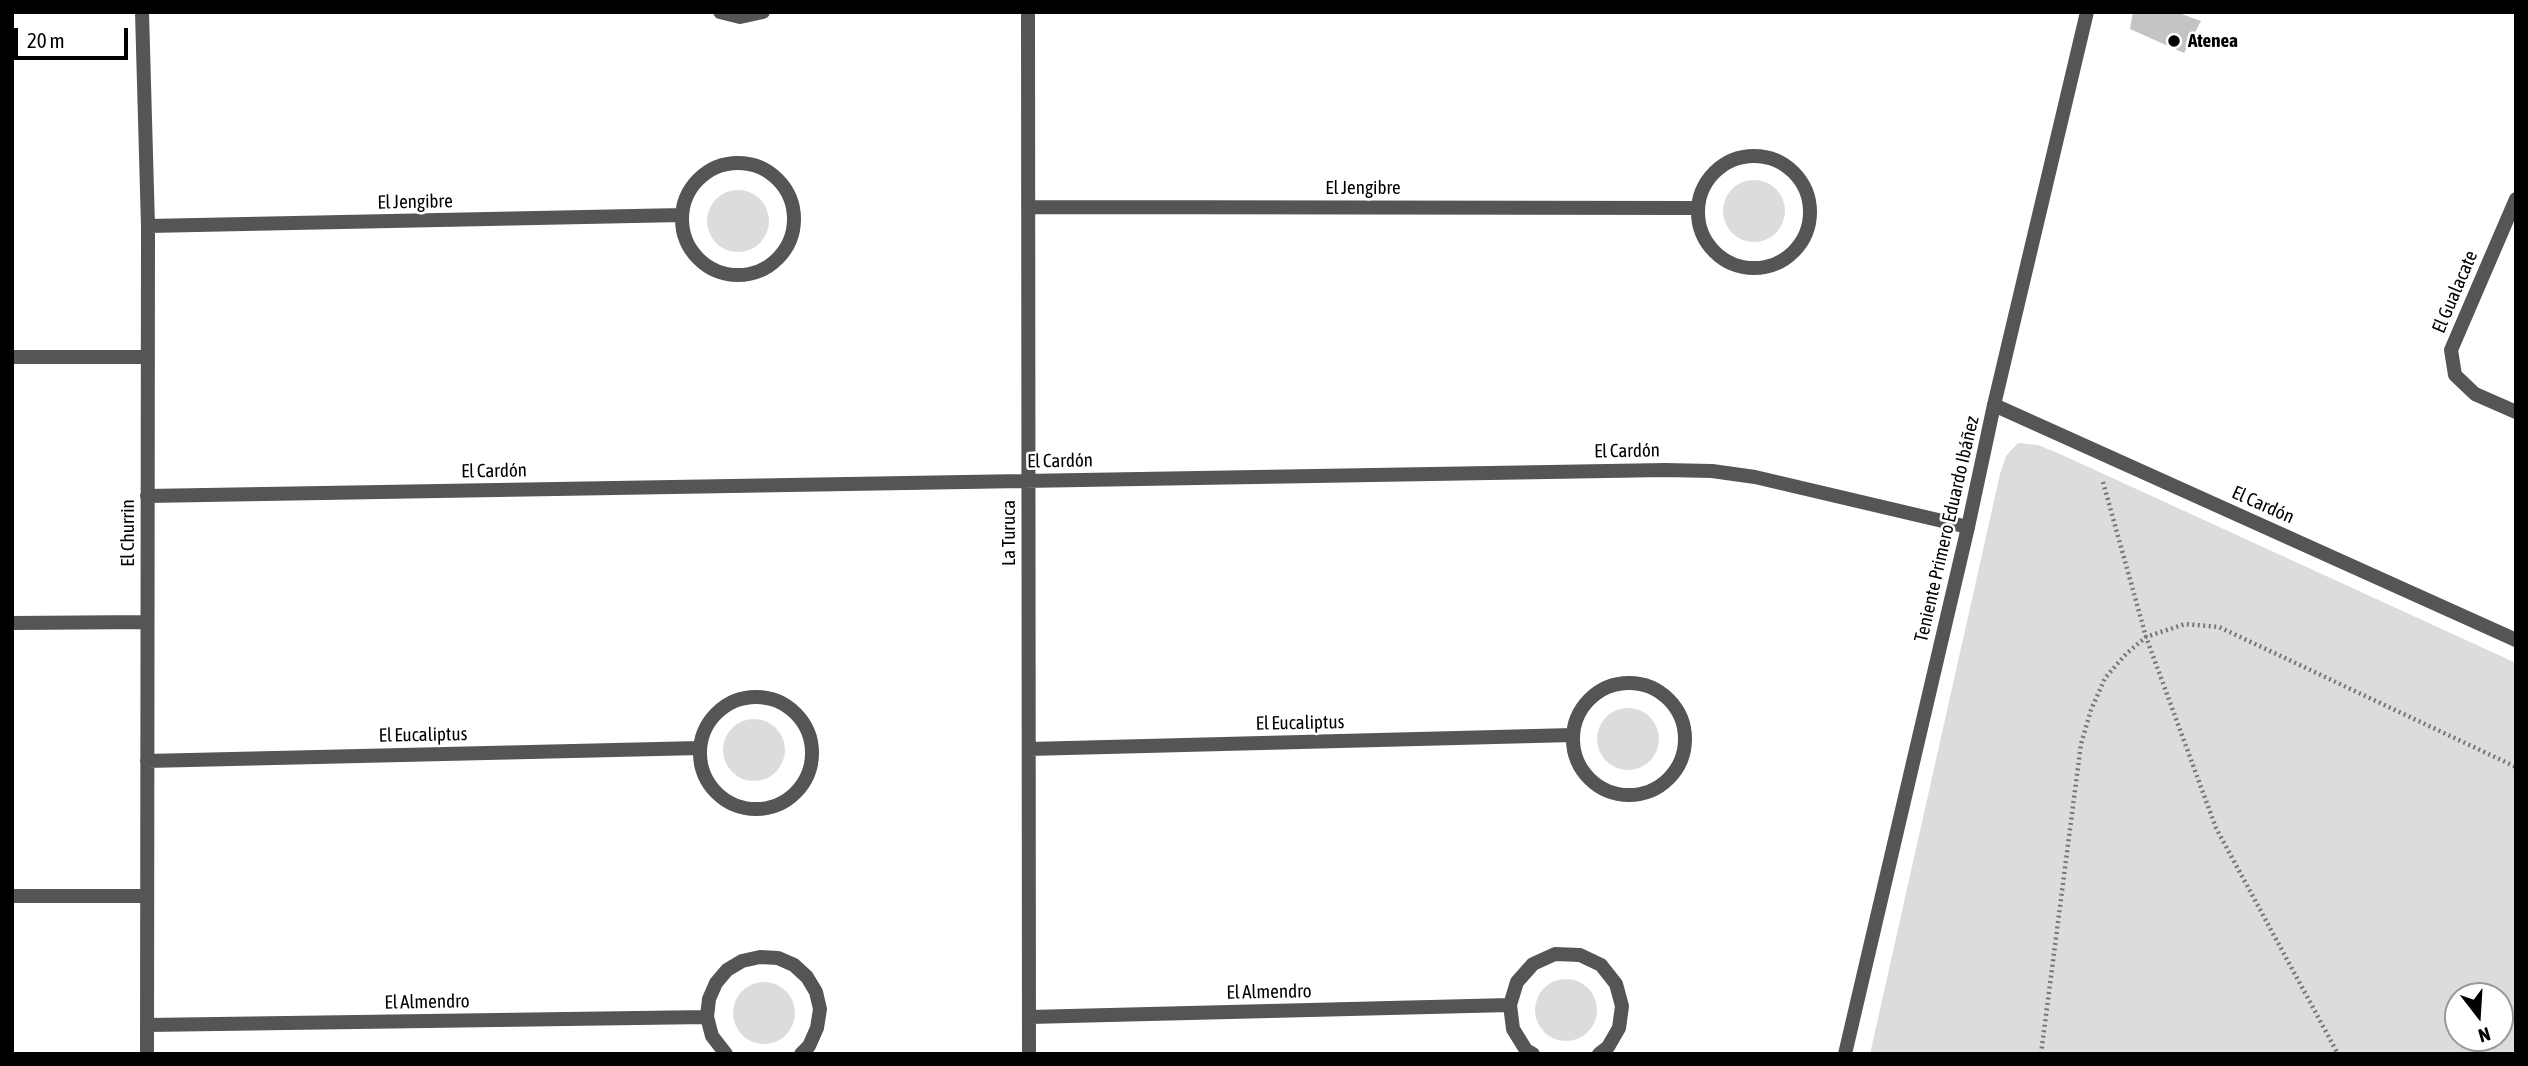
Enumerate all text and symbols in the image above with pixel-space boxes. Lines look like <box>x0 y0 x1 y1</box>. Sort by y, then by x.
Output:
scale bar <box>18 14 131 58</box>
text: 20 m <box>27 28 65 52</box>
place label: Atenea <box>2188 30 2238 52</box>
marker: Atenea <box>2166 33 2182 49</box>
street label: El Jengibre <box>1325 177 1401 199</box>
street label: El Jengibre <box>377 190 453 214</box>
street label: El Gualacate <box>2427 247 2483 337</box>
street label: Teniente Primero Eduardo Ibáñez <box>1910 414 1984 644</box>
street label: El Cardón <box>1594 439 1660 463</box>
street label: El Cardón <box>1027 449 1093 473</box>
street label: El Cardón <box>461 459 527 483</box>
street label: El Cardón <box>2228 481 2298 529</box>
street label: El Churrin <box>117 499 139 567</box>
street label: La Turuca <box>998 500 1020 566</box>
street label: El Eucaliptus <box>1255 711 1345 735</box>
street label: El Eucaliptus <box>378 723 468 747</box>
street label: El Almendro <box>1226 980 1312 1004</box>
north arrow <box>2444 982 2514 1052</box>
street label: El Almendro <box>384 990 470 1014</box>
text: N <box>2476 1023 2493 1047</box>

